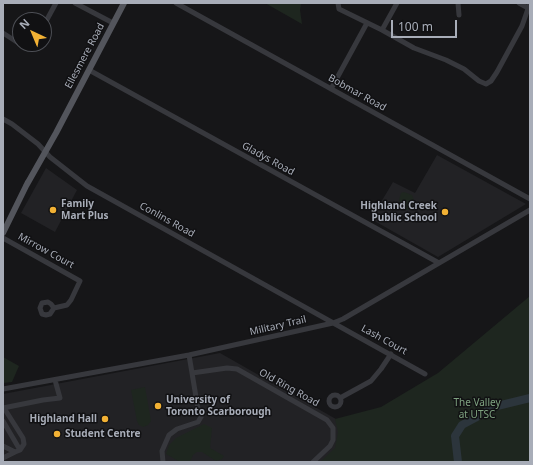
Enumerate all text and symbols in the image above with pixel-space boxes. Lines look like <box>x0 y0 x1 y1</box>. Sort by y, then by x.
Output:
north arrow <box>12 12 52 52</box>
scale bar <box>393 12 459 38</box>
text: N <box>16 15 32 32</box>
text: 100 m <box>398 18 433 35</box>
street label: Ellesmere Road <box>63 21 107 91</box>
street label: Bobmar Road <box>326 72 388 114</box>
street label: Gladys Road <box>240 140 296 178</box>
place label: Family Mart Plus <box>61 198 109 222</box>
street label: Conlins Road <box>137 200 197 240</box>
place label: Highland Creek Public School <box>360 200 437 224</box>
marker: Family Mart Plus <box>48 205 58 215</box>
marker: Highland Creek Public School <box>440 207 450 217</box>
street label: Mirrow Court <box>16 231 76 271</box>
street label: Military Trail <box>249 314 307 338</box>
street label: Lash Court <box>359 322 409 358</box>
street label: Old Ring Road <box>257 367 321 409</box>
place label: University of Toronto Scarborough <box>166 394 271 418</box>
park label: The Valley at UTSC <box>453 397 501 420</box>
marker: University of Toronto Scarborough <box>153 401 163 411</box>
place label: Highland Hall <box>30 413 97 425</box>
marker: Highland Hall <box>100 414 110 424</box>
place label: Student Centre <box>65 428 141 440</box>
marker: Student Centre <box>52 429 62 439</box>

